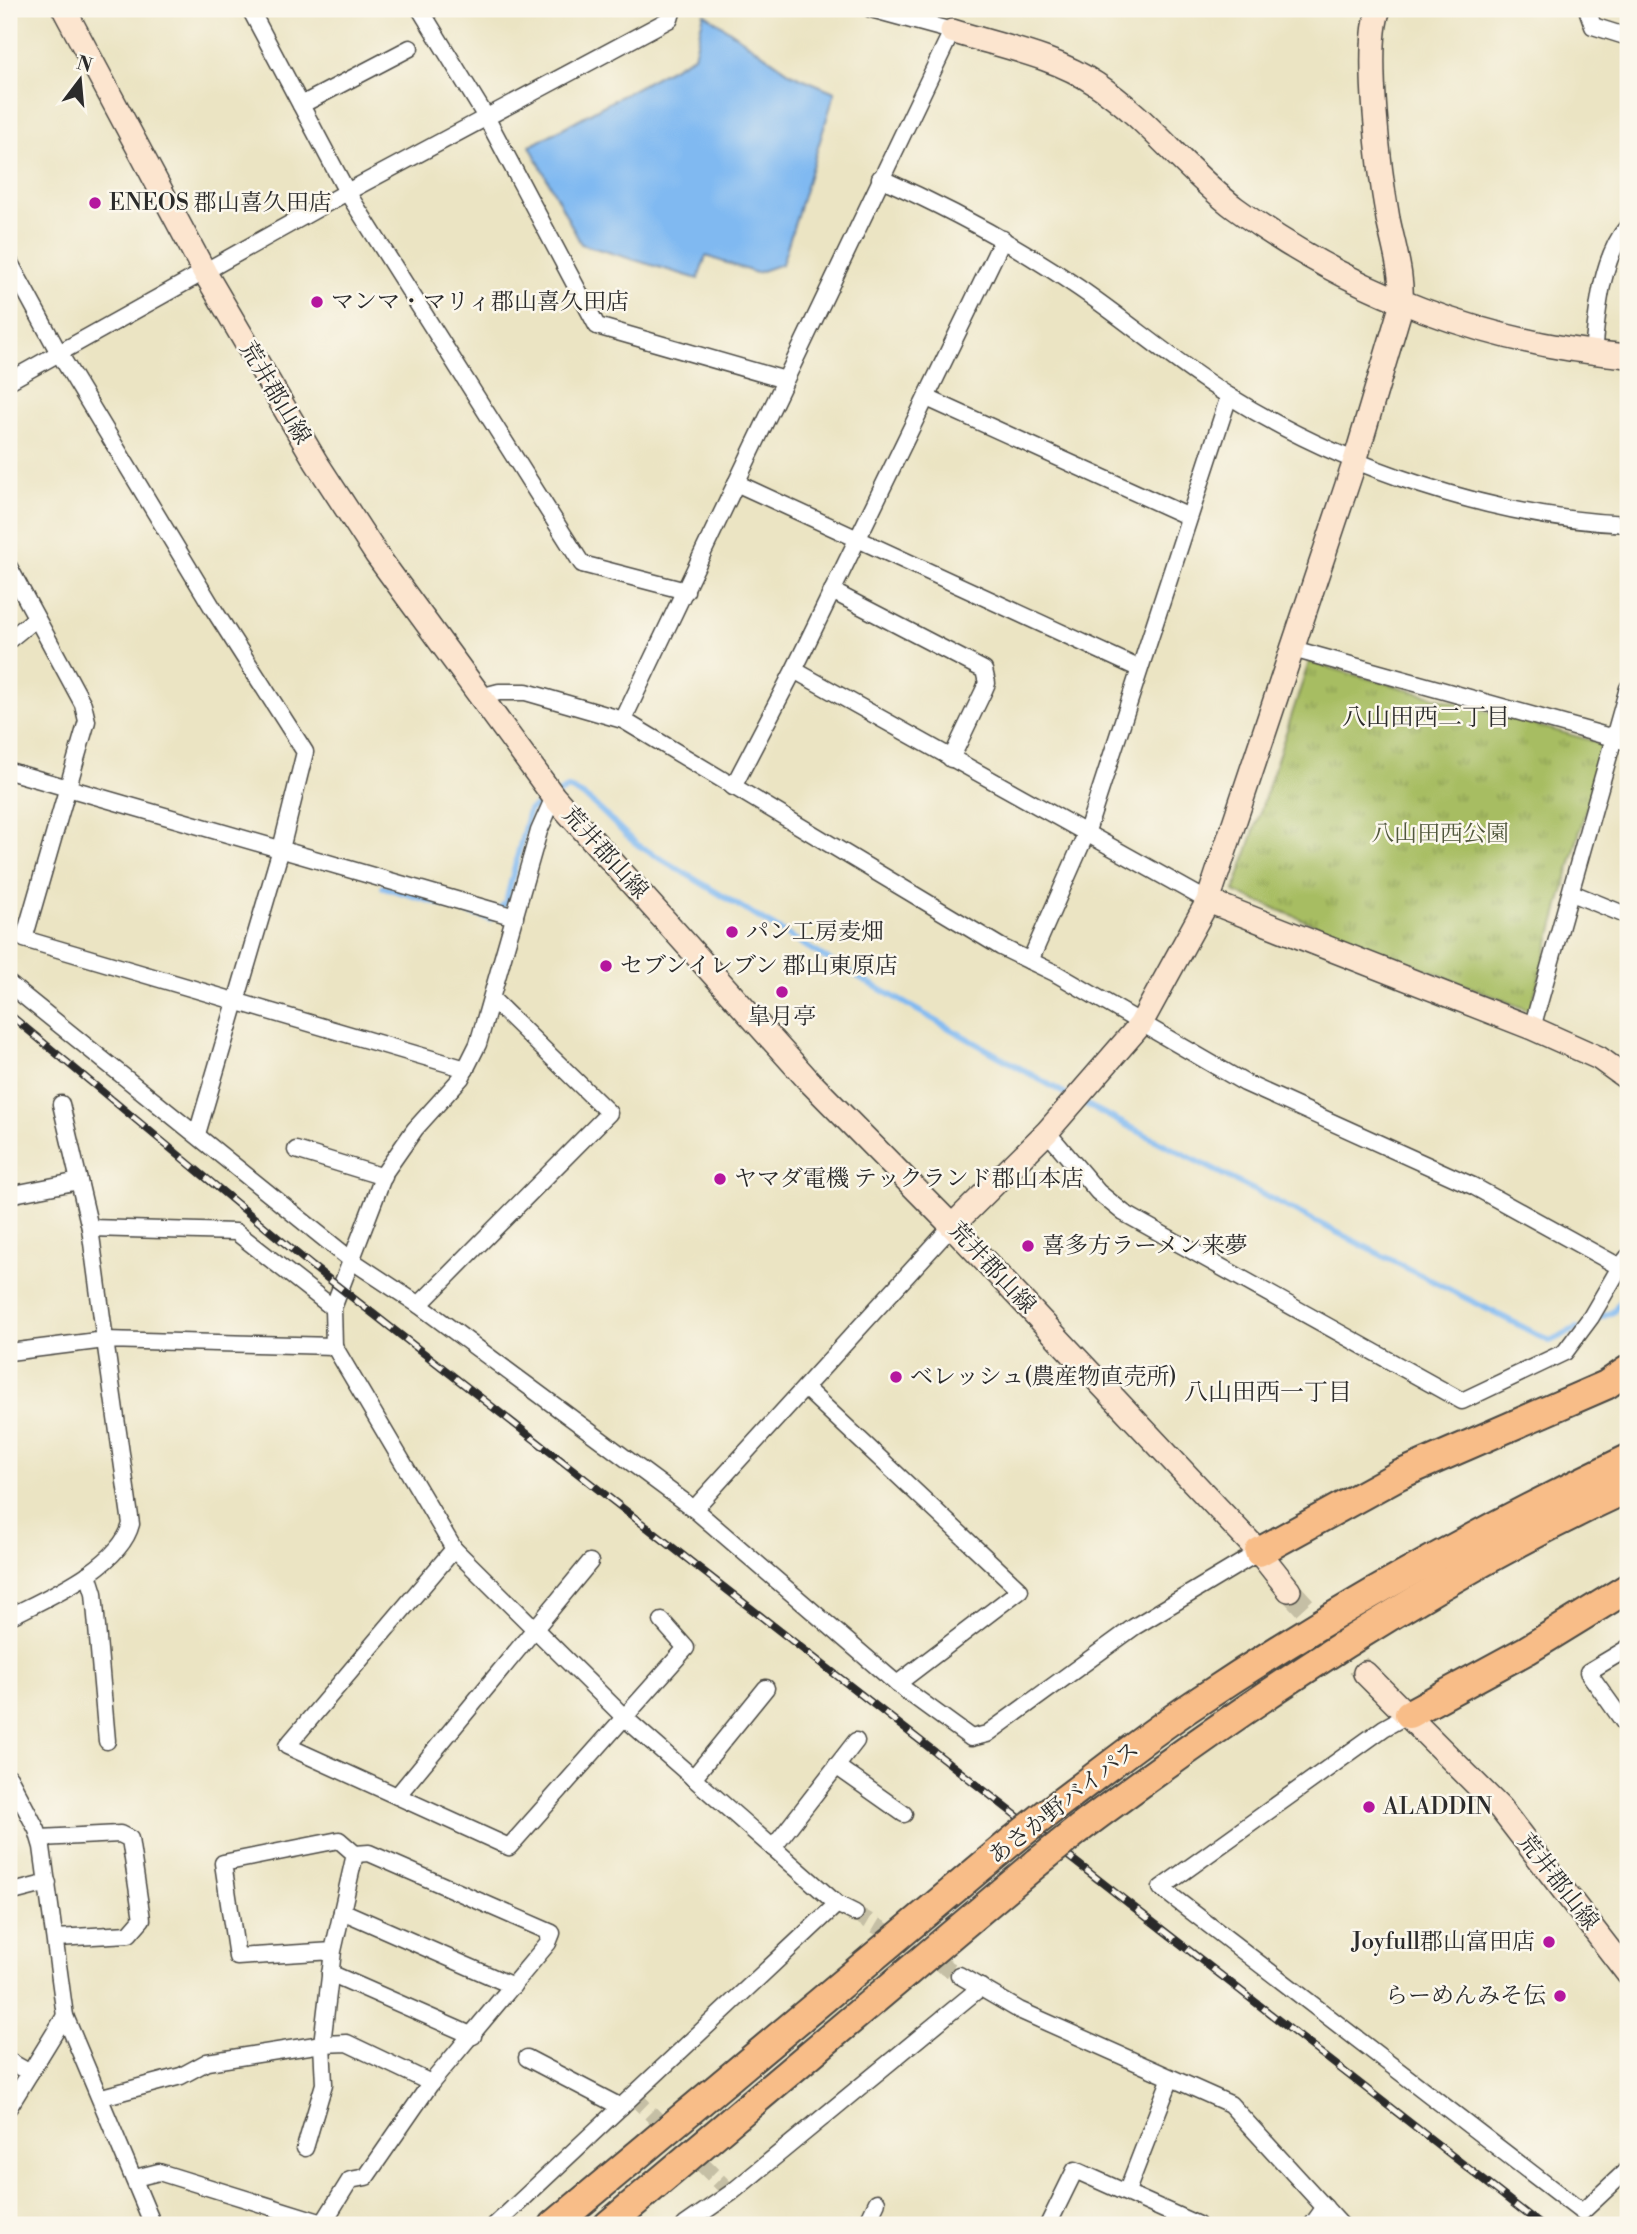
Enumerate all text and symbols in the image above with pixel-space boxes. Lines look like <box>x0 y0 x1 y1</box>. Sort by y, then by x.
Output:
north arrow <box>46 46 116 116</box>
text: N <box>74 51 95 78</box>
place label: ENEOS 郡山喜久田店 <box>109 189 332 217</box>
marker: ENEOS 郡山喜久田店 <box>87 195 103 211</box>
place label: マンマ・マリィ郡山喜久田店 <box>331 288 629 316</box>
marker: マンマ・マリィ郡山喜久田店 <box>309 294 325 310</box>
street label: 荒井郡山線 <box>233 337 317 449</box>
district label: 八山田西二丁目 <box>1342 703 1510 733</box>
street label: 荒井郡山線 <box>556 801 654 905</box>
park label: 八山田西公園 <box>1371 820 1509 848</box>
place label: パン工房麦畑 <box>746 918 884 946</box>
marker: パン工房麦畑 <box>724 924 740 940</box>
place label: セブンイレブン 郡山東原店 <box>620 952 898 980</box>
marker: セブンイレブン 郡山東原店 <box>598 958 614 974</box>
marker: 皐月亭 <box>774 984 790 1000</box>
place label: 皐月亭 <box>748 1003 817 1031</box>
place label: ヤマダ電機 テックランド郡山本店 <box>734 1165 1084 1193</box>
marker: ヤマダ電機 テックランド郡山本店 <box>712 1171 728 1187</box>
street label: 荒井郡山線 <box>943 1216 1041 1320</box>
place label: 喜多方ラーメン来夢 <box>1042 1232 1248 1260</box>
marker: 喜多方ラーメン来夢 <box>1020 1238 1036 1254</box>
place label: ベレッシュ(農産物直売所) <box>910 1363 1177 1391</box>
marker: ベレッシュ(農産物直売所) <box>888 1369 904 1385</box>
district label: 八山田西一丁目 <box>1184 1378 1352 1408</box>
street label: あさか野バイパス <box>983 1735 1145 1871</box>
place label: ALADDIN <box>1382 1793 1492 1821</box>
marker: ALADDIN <box>1361 1799 1377 1815</box>
street label: 荒井郡山線 <box>1512 1828 1604 1936</box>
place label: Joyfull郡山富田店 <box>1350 1928 1535 1956</box>
marker: Joyfull郡山富田店 <box>1541 1934 1557 1950</box>
place label: らーめんみそ伝 <box>1385 1982 1546 2010</box>
marker: らーめんみそ伝 <box>1552 1988 1568 2004</box>

